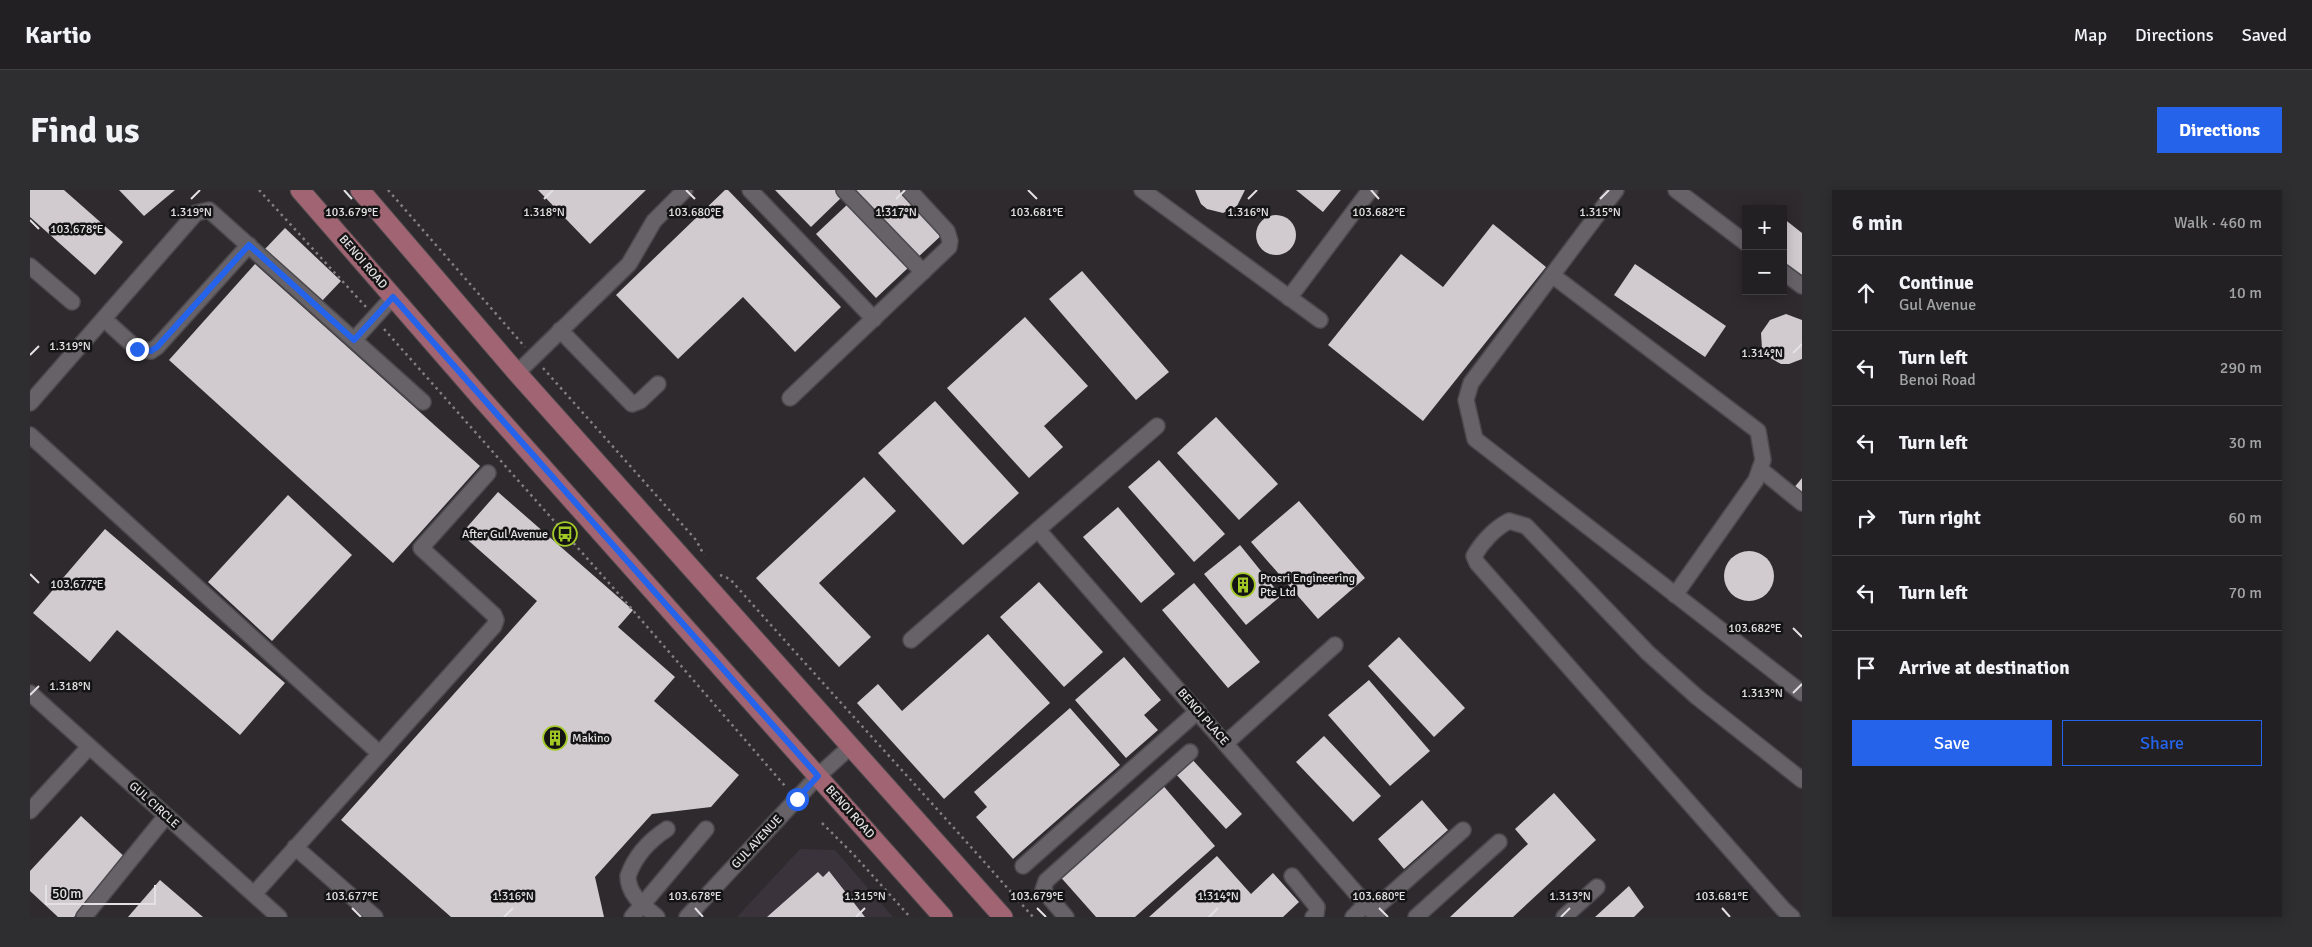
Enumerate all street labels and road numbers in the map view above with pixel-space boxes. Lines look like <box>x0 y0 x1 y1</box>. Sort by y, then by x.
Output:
street label: BENOI ROAD <box>336 232 391 292</box>
street label: BENOI PLACE <box>1174 685 1232 749</box>
street label: GUL CIRCLE <box>126 779 182 832</box>
street label: BENOI ROAD <box>822 782 878 842</box>
street label: GUL AVENUE <box>728 812 786 872</box>

